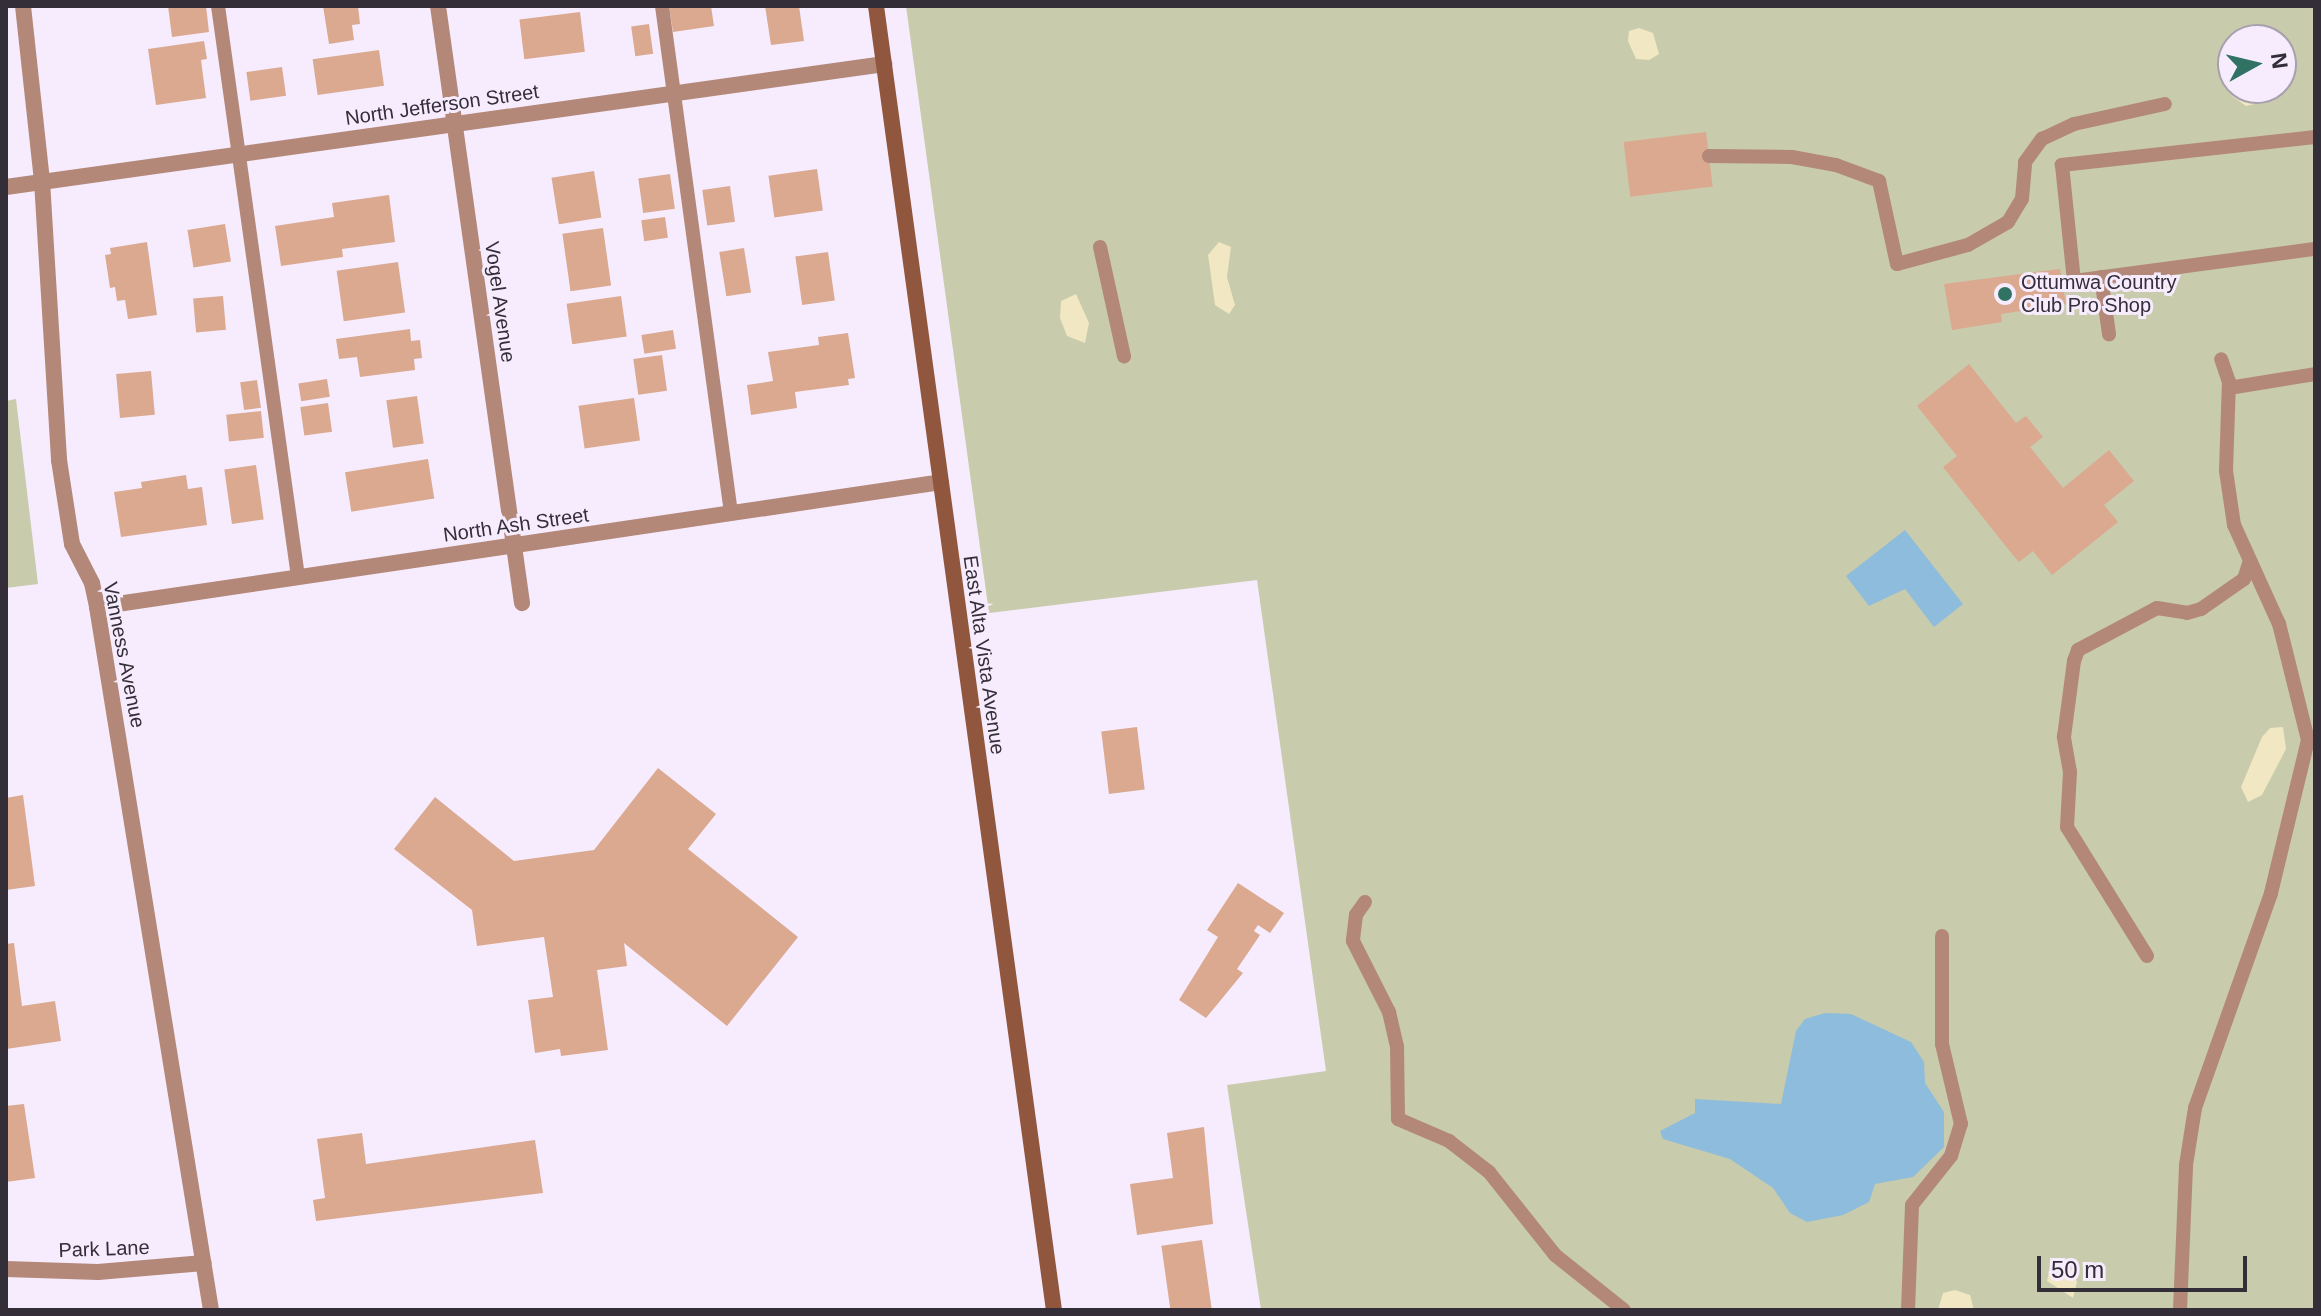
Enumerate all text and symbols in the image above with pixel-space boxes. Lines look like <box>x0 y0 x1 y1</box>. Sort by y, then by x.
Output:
north arrow <box>2217 24 2297 104</box>
text: N <box>2266 51 2293 70</box>
street label: North Jefferson Street <box>344 80 540 130</box>
street label: Vogel Avenue <box>480 239 520 365</box>
place label: Ottumwa Country Club Pro Shop <box>2021 270 2177 317</box>
marker: Ottumwa Country Club Pro Shop <box>1996 285 2014 303</box>
street label: North Ash Street <box>441 503 591 547</box>
street label: East Alta Vista Avenue <box>958 553 1010 757</box>
street label: Vanness Avenue <box>98 579 150 731</box>
street label: Park Lane <box>58 1235 150 1263</box>
scale bar <box>2041 1240 2251 1290</box>
text: 50 m <box>2051 1256 2104 1283</box>

